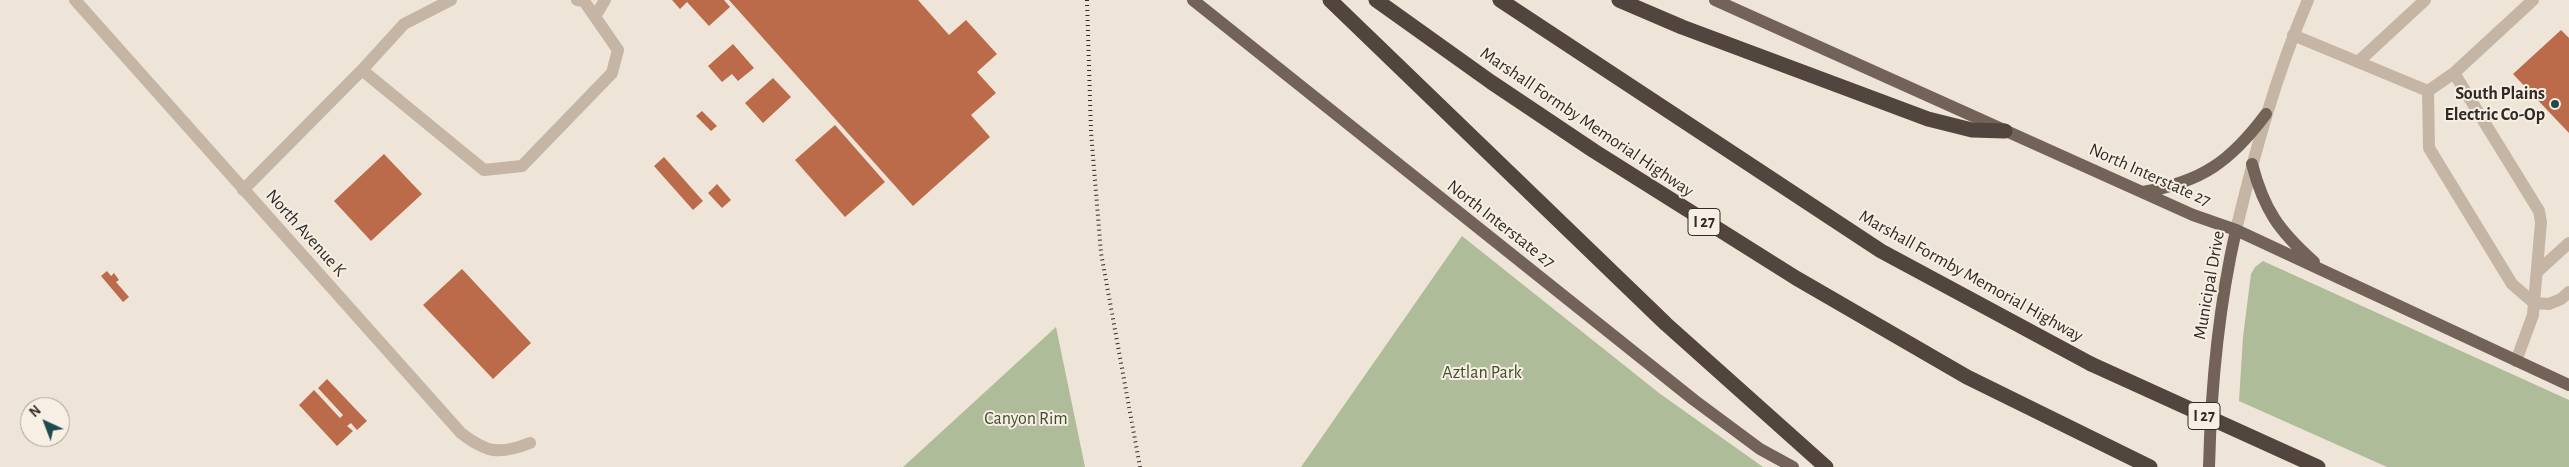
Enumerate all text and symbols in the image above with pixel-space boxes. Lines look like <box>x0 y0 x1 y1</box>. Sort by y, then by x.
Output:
street label: Marshall Formby Memorial Highway <box>1476 42 1698 202</box>
place label: South Plains Electric Co-Op <box>2445 83 2545 126</box>
marker: South Plains Electric Co-Op <box>2549 98 2561 110</box>
street label: North Interstate 27 <box>2086 138 2214 212</box>
street label: North Interstate 27 <box>1443 175 1559 273</box>
street label: North Avenue K <box>261 185 351 281</box>
street label: Marshall Formby Memorial Highway <box>1855 205 2087 347</box>
road number: I 27 <box>1688 208 1720 236</box>
street label: Municipal Drive <box>2189 229 2229 341</box>
park label: Aztlan Park <box>1442 362 1522 384</box>
north arrow <box>20 397 70 447</box>
road number: I 27 <box>2188 402 2220 430</box>
text: N <box>27 403 44 420</box>
park label: Canyon Rim <box>984 408 1068 430</box>

